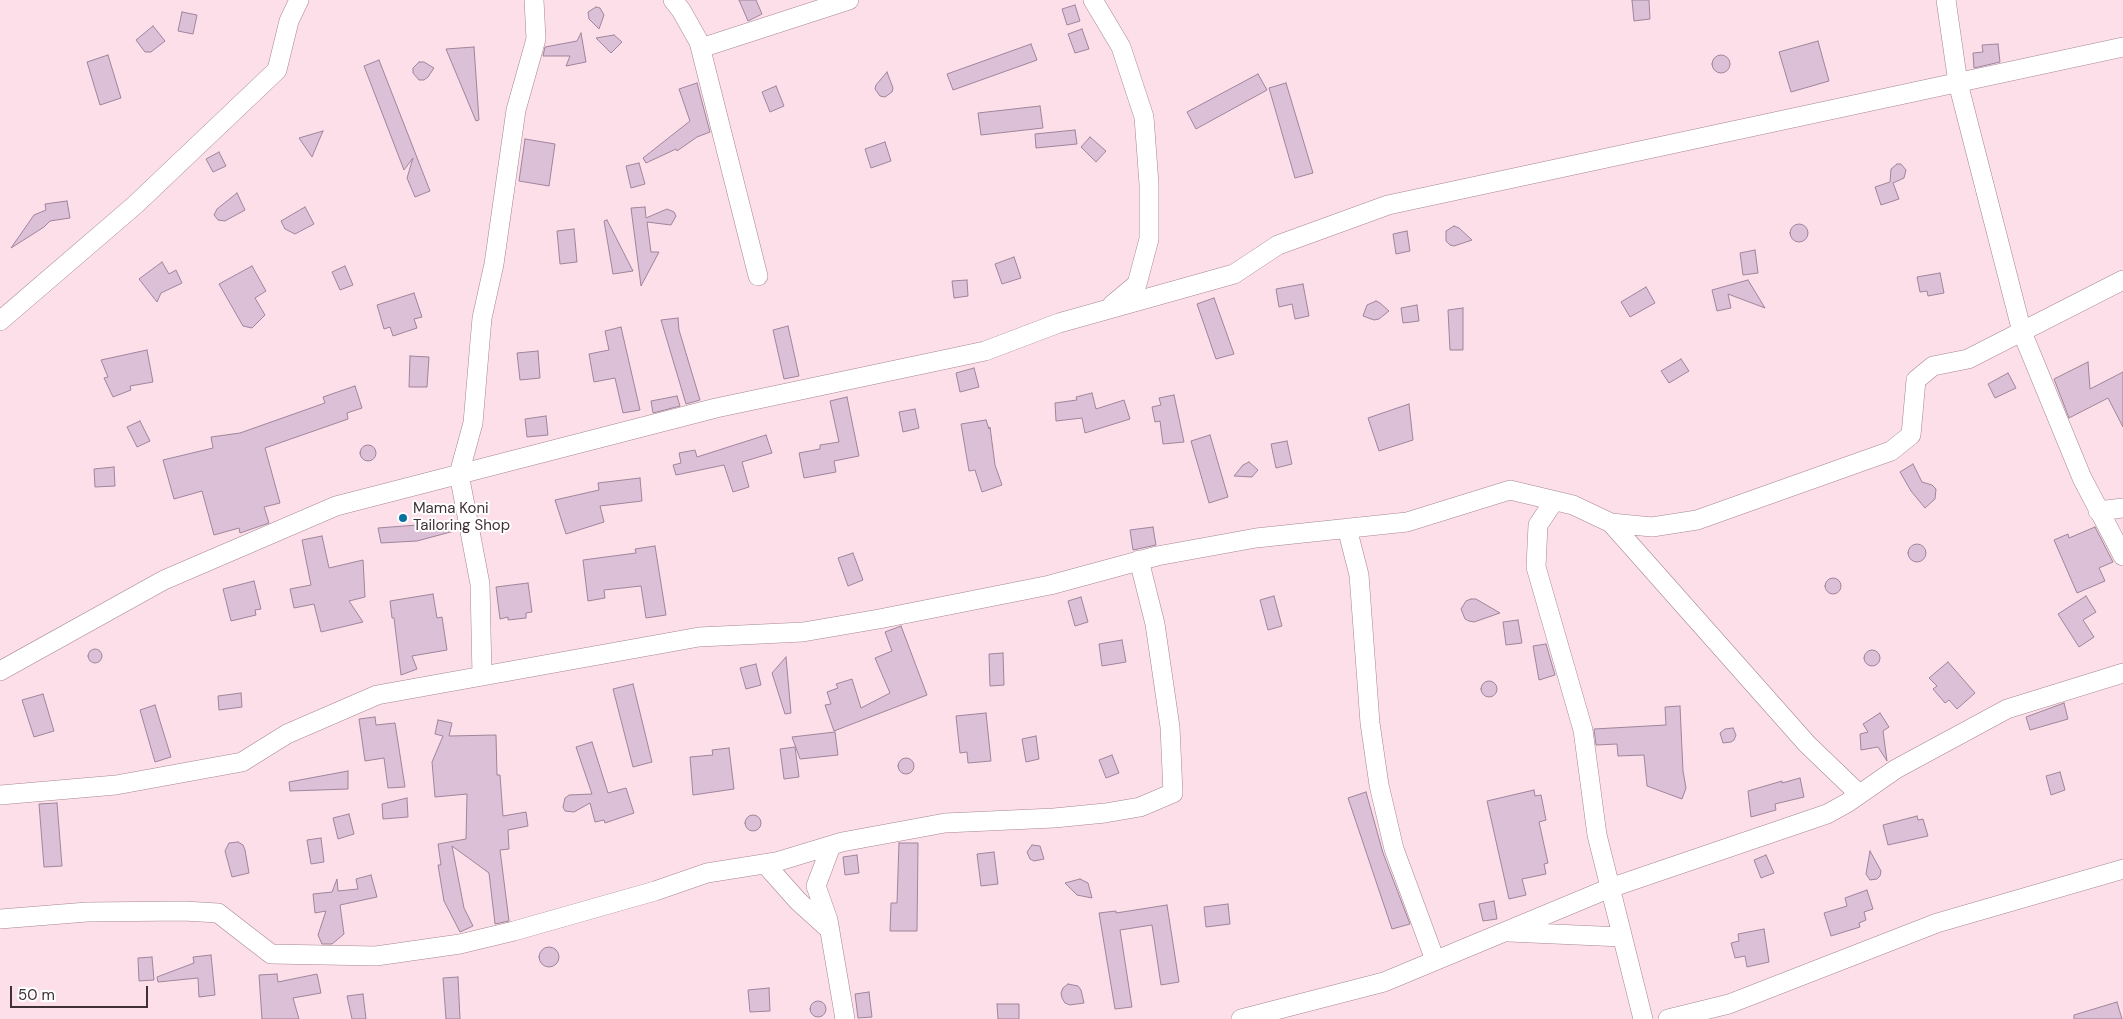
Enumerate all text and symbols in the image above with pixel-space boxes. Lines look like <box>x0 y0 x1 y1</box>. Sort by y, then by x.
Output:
place label: Mama Koni Tailoring Shop <box>413 500 510 535</box>
marker: Mama Koni Tailoring Shop <box>397 512 409 524</box>
scale bar <box>12 976 150 1008</box>
text: 50 m <box>18 985 55 1005</box>

